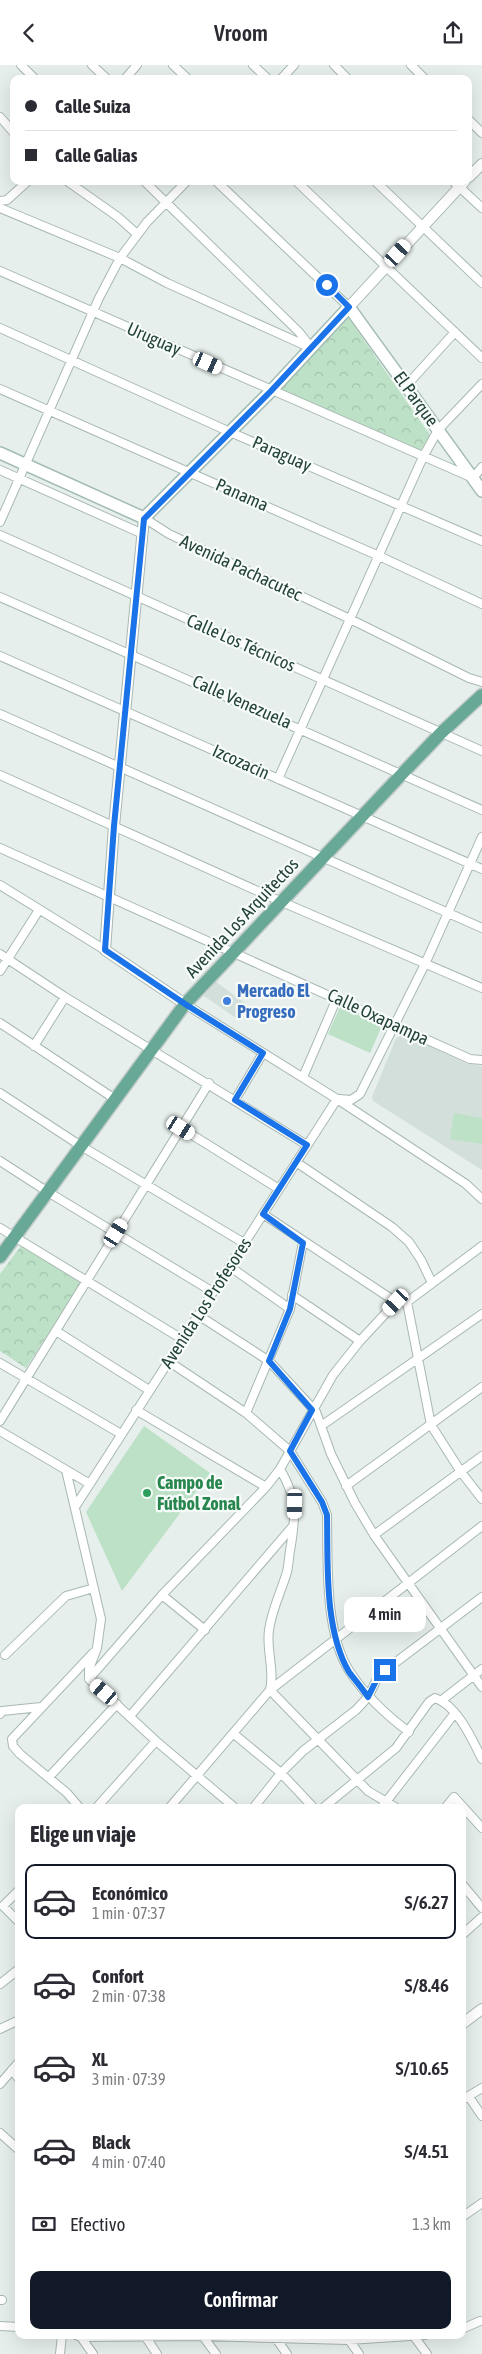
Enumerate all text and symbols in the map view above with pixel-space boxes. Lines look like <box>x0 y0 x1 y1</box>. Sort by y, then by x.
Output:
icon: back <box>15 19 43 47</box>
icon: share <box>439 19 467 47</box>
text: Vroom <box>214 20 268 46</box>
text: Calle Suiza <box>55 95 131 117</box>
text: Calle Galias <box>55 144 137 166</box>
car <box>382 237 413 269</box>
route start <box>316 274 338 296</box>
street label: Uruguay <box>124 317 184 360</box>
car <box>191 350 224 376</box>
street label: El Parque <box>390 367 443 430</box>
street label: Paraguay <box>249 431 315 476</box>
street label: Panama <box>213 474 272 515</box>
street label: Avenida Pachacutec <box>177 530 306 605</box>
street label: Calle Los Técnicos <box>184 609 299 676</box>
street label: Calle Venezuela <box>189 670 295 733</box>
street label: Izcozacin <box>209 740 273 783</box>
street label: Avenida Los Arquitectos <box>181 854 302 982</box>
place label: Mercado El Progreso <box>237 980 310 1022</box>
street label: Calle Oxapampa <box>324 984 432 1049</box>
marker: Mercado El Progreso <box>221 995 233 1007</box>
car <box>164 1114 197 1142</box>
car <box>101 1216 130 1250</box>
street label: Avenida Los Profesores <box>156 1234 256 1372</box>
car <box>380 1286 411 1318</box>
place label: Campo de Fútbol Zonal <box>157 1472 241 1514</box>
marker: Campo de Fútbol Zonal <box>141 1487 153 1499</box>
car <box>287 1489 302 1519</box>
callout: 4 min <box>344 1597 426 1633</box>
text: 4 min <box>369 1605 401 1623</box>
route end <box>374 1659 396 1681</box>
car <box>87 1677 120 1707</box>
text: Elige un viaje <box>30 1821 136 1847</box>
icon: car <box>32 1879 77 1924</box>
text: Económico <box>92 1882 168 1904</box>
text: S/6.27 <box>404 1891 449 1913</box>
text: 1 min · 07:37 <box>92 1904 165 1922</box>
icon: car <box>32 1962 77 2007</box>
text: Confort <box>92 1965 144 1987</box>
text: S/8.46 <box>404 1974 449 1996</box>
text: 2 min · 07:38 <box>92 1987 165 2005</box>
icon: car <box>32 2045 77 2090</box>
text: XL <box>92 2048 108 2070</box>
text: S/10.65 <box>395 2057 449 2079</box>
text: 3 min · 07:39 <box>92 2070 165 2088</box>
icon: car <box>32 2128 77 2173</box>
text: Black <box>92 2131 130 2153</box>
text: S/4.51 <box>404 2140 449 2162</box>
text: 4 min · 07:40 <box>92 2153 165 2171</box>
icon: cash <box>30 2210 58 2238</box>
text: Efectivo <box>70 2213 125 2235</box>
text: 1.3 km <box>412 2215 451 2233</box>
button: Confirmar <box>30 2271 451 2329</box>

